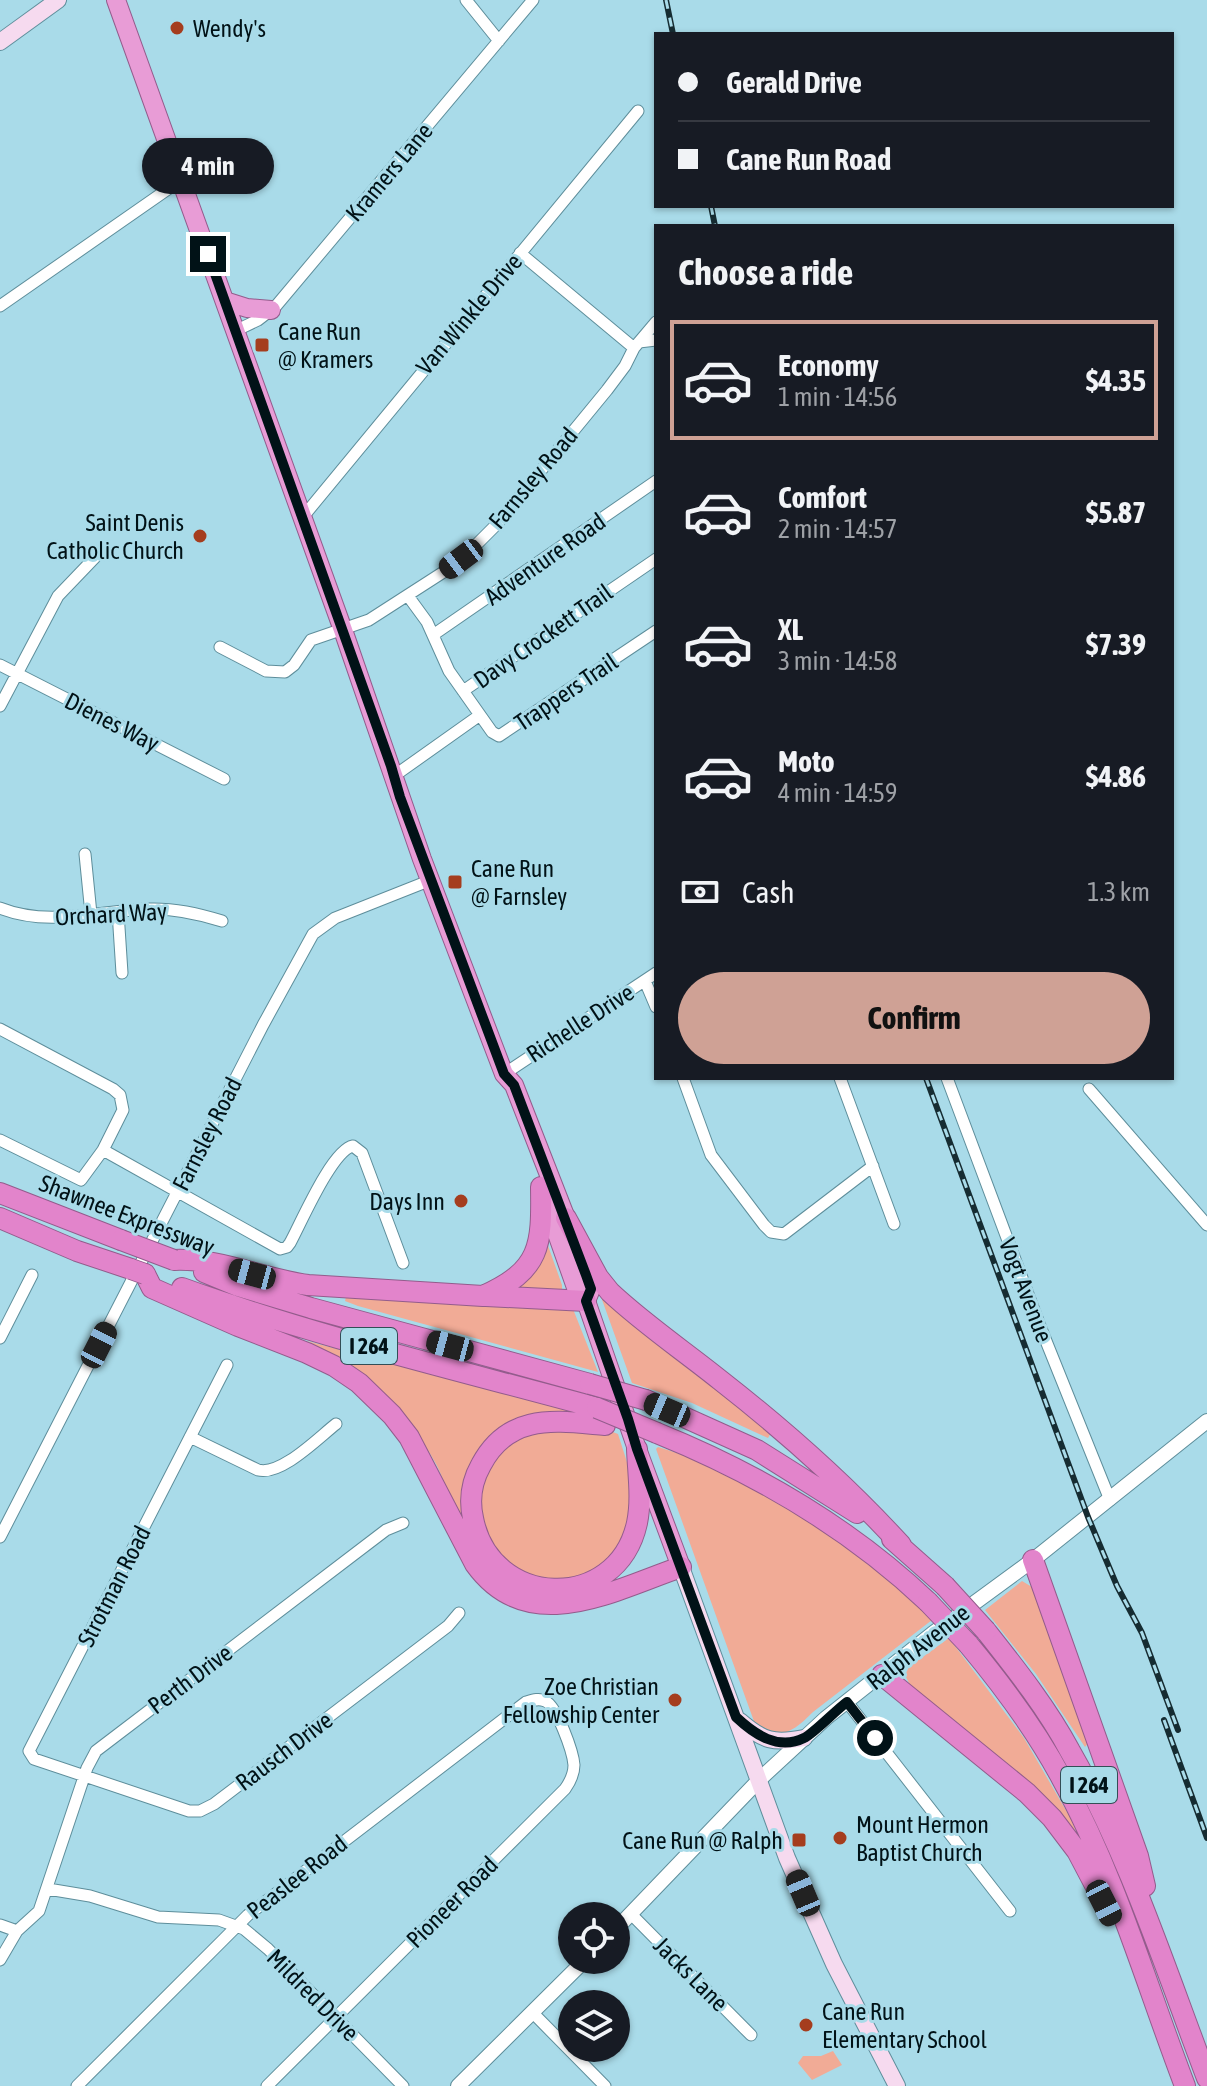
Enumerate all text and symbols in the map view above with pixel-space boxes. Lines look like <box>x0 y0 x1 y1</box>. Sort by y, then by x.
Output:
place label: Wendy's <box>193 15 266 42</box>
marker: Wendy's <box>168 19 186 37</box>
text: Gerald Drive <box>726 65 862 99</box>
street label: Kramers Lane <box>340 118 438 226</box>
callout: 4 min <box>142 138 274 194</box>
text: Cane Run Road <box>726 142 891 176</box>
text: 4 min <box>181 151 235 181</box>
route end <box>190 236 226 272</box>
street label: Van Winkle Drive <box>411 248 527 380</box>
text: Choose a ride <box>678 251 853 293</box>
place label: Cane Run @ Kramers <box>278 318 373 373</box>
marker: Cane Run @ Kramers <box>253 336 271 354</box>
icon: car <box>682 344 754 416</box>
text: Economy <box>778 348 879 382</box>
text: $4.35 <box>1086 363 1146 397</box>
text: 1 min · 14:56 <box>778 382 897 412</box>
street label: Farnsley Road <box>483 422 583 534</box>
icon: car <box>682 476 754 548</box>
text: Comfort <box>778 480 867 514</box>
text: $5.87 <box>1086 495 1146 529</box>
street label: Adventure Road <box>480 508 610 610</box>
place label: Saint Denis Catholic Church <box>47 509 184 564</box>
text: 2 min · 14:57 <box>778 514 897 544</box>
marker: Saint Denis Catholic Church <box>191 527 209 545</box>
car <box>435 535 487 583</box>
street label: Davy Crockett Trail <box>469 578 618 694</box>
icon: car <box>682 608 754 680</box>
text: XL <box>778 612 803 646</box>
text: $7.39 <box>1086 627 1146 661</box>
text: 3 min · 14:58 <box>778 646 897 676</box>
street label: Trappers Trail <box>509 647 623 736</box>
street label: Dienes Way <box>60 687 164 757</box>
icon: car <box>682 740 754 812</box>
text: Moto <box>778 744 835 778</box>
text: $4.86 <box>1086 759 1146 793</box>
text: 4 min · 14:59 <box>778 778 897 808</box>
place label: Cane Run @ Farnsley <box>471 855 567 910</box>
icon: cash <box>678 870 722 914</box>
marker: Cane Run @ Farnsley <box>446 873 464 891</box>
text: Cash <box>742 875 795 909</box>
text: 1.3 km <box>1087 877 1150 907</box>
street label: Orchard Way <box>54 898 168 930</box>
button: Confirm <box>678 972 1150 1064</box>
street label: Richelle Drive <box>521 978 639 1068</box>
street label: Farnsley Road <box>167 1073 247 1195</box>
street label: Shawnee Expressway <box>36 1169 218 1261</box>
place label: Days Inn <box>369 1188 445 1215</box>
marker: Days Inn <box>452 1192 470 1210</box>
street label: Vogt Avenue <box>994 1234 1058 1346</box>
car <box>226 1256 278 1292</box>
car <box>77 1318 121 1372</box>
road number: I 264 <box>341 1328 397 1364</box>
car <box>424 1328 476 1364</box>
car <box>640 1390 694 1430</box>
street label: Strotman Road <box>72 1521 156 1651</box>
street label: Ralph Avenue <box>862 1599 974 1695</box>
street label: Perth Drive <box>143 1639 237 1719</box>
place label: Zoe Christian Fellowship Center <box>503 1673 660 1728</box>
marker: Zoe Christian Fellowship Center <box>666 1691 684 1709</box>
street label: Rausch Drive <box>231 1706 337 1796</box>
route start <box>857 1720 893 1756</box>
road number: I 264 <box>1061 1767 1117 1803</box>
place label: Mount Hermon Baptist Church <box>856 1811 989 1866</box>
place label: Cane Run @ Ralph <box>622 1827 783 1854</box>
marker: Mount Hermon Baptist Church <box>831 1829 849 1847</box>
street label: Peaslee Road <box>242 1830 352 1924</box>
marker: Cane Run @ Ralph <box>790 1831 808 1849</box>
street label: Pioneer Road <box>401 1851 503 1953</box>
car <box>783 1866 823 1920</box>
car <box>1082 1876 1126 1930</box>
map controls <box>558 1902 630 2062</box>
button: locate <box>558 1902 630 1974</box>
street label: Jacks Lane <box>649 1932 733 2016</box>
street label: Mildred Drive <box>262 1944 364 2046</box>
button: layers <box>558 1990 630 2062</box>
place label: Cane Run Elementary School <box>822 1998 988 2053</box>
marker: Cane Run Elementary School <box>797 2016 815 2034</box>

